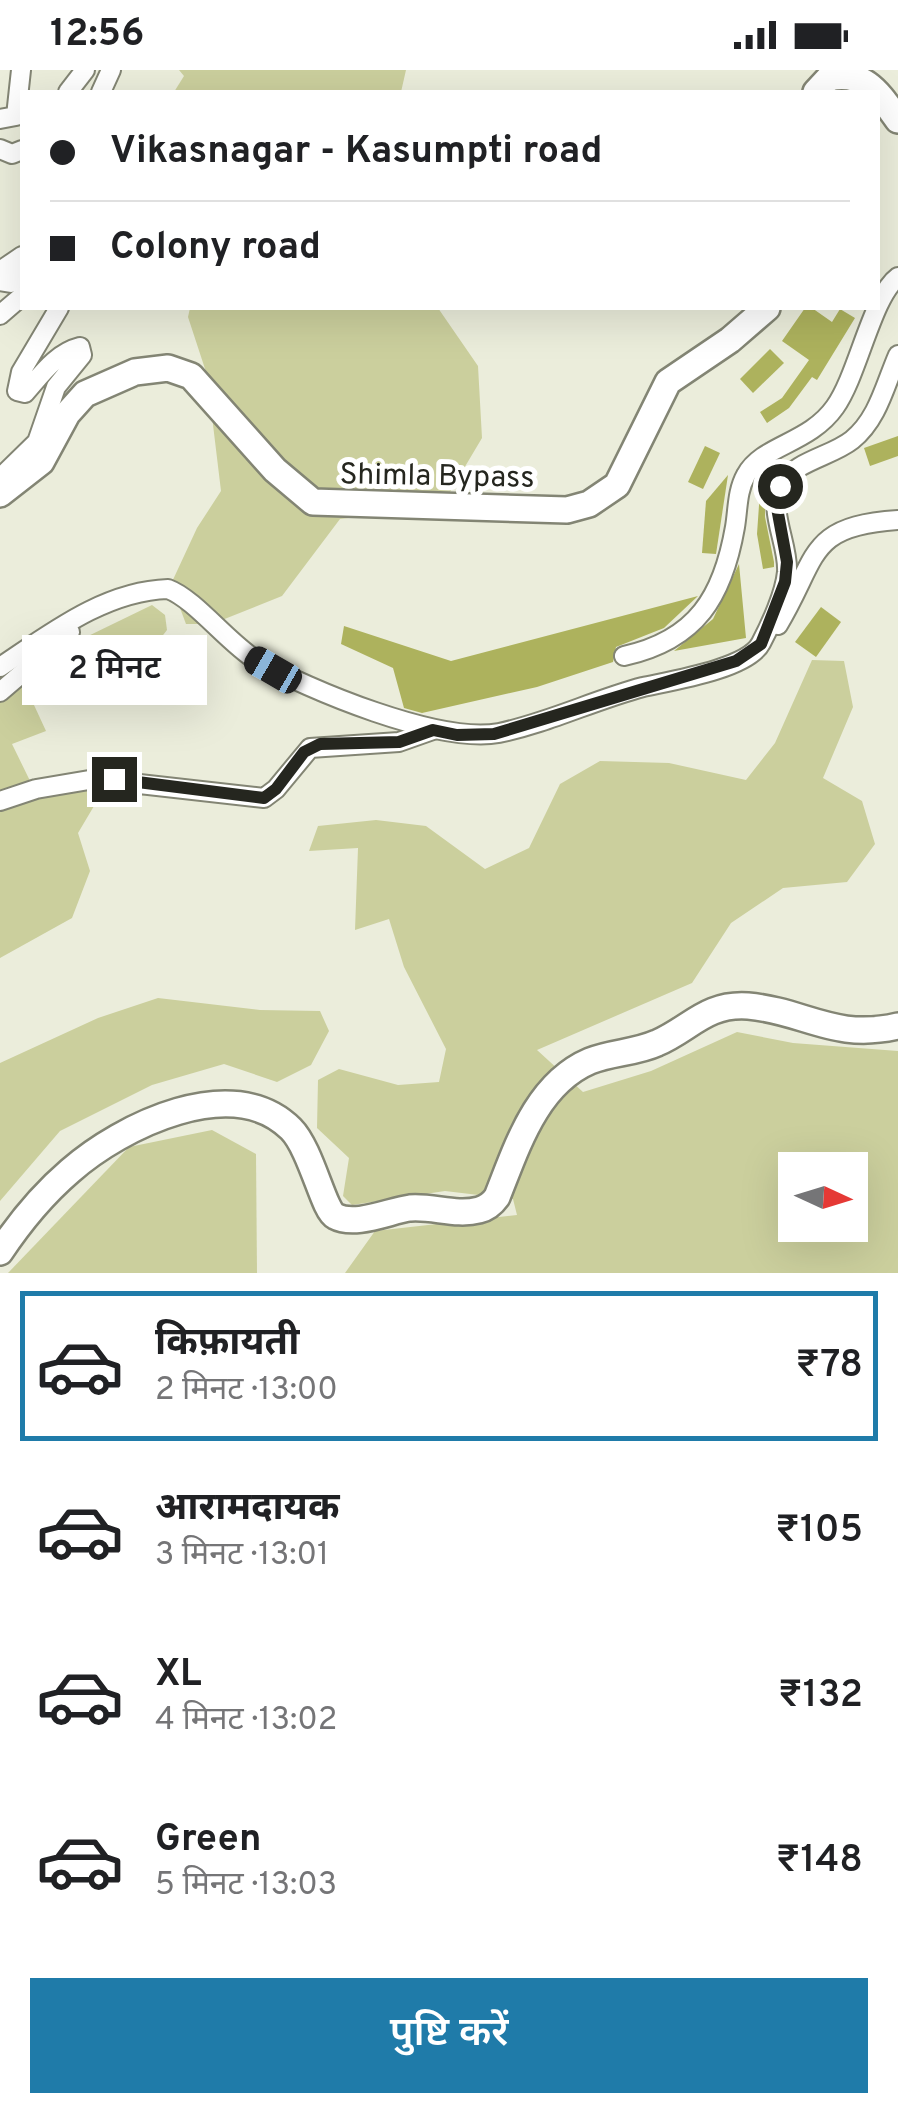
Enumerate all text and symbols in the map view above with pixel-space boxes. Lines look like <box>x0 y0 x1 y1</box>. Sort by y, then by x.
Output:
text: 12:56 <box>50 11 144 60</box>
text: Vikasnagar - Kasumpti road <box>110 128 602 177</box>
text: Colony road <box>110 224 321 273</box>
street label: Shimla Bypass <box>339 457 535 498</box>
route start <box>758 464 803 509</box>
callout: 2 मिनट <box>22 634 206 704</box>
car <box>240 642 306 698</box>
text: 2 मिनट <box>68 650 161 690</box>
route end <box>92 757 137 802</box>
north arrow <box>778 1152 868 1242</box>
map controls <box>778 1152 868 1242</box>
text: किफ़ायती <box>155 1320 299 1369</box>
icon: car <box>35 1321 125 1411</box>
text: ₹78 <box>796 1342 863 1391</box>
text: 2 मिनट · 13:00 <box>155 1371 338 1411</box>
text: आरामदायक <box>155 1485 339 1534</box>
icon: car <box>35 1486 125 1576</box>
text: ₹105 <box>775 1507 863 1556</box>
text: 3 मिनट · 13:01 <box>155 1536 329 1576</box>
icon: car <box>35 1651 125 1741</box>
text: XL <box>155 1651 202 1700</box>
text: ₹132 <box>778 1672 863 1721</box>
text: 4 मिनट · 13:02 <box>155 1701 337 1741</box>
icon: car <box>35 1816 125 1906</box>
text: Green <box>155 1816 261 1865</box>
text: ₹148 <box>776 1837 863 1886</box>
text: 5 मिनट · 13:03 <box>155 1866 337 1906</box>
button: पुष्टि करें <box>30 1978 868 2093</box>

